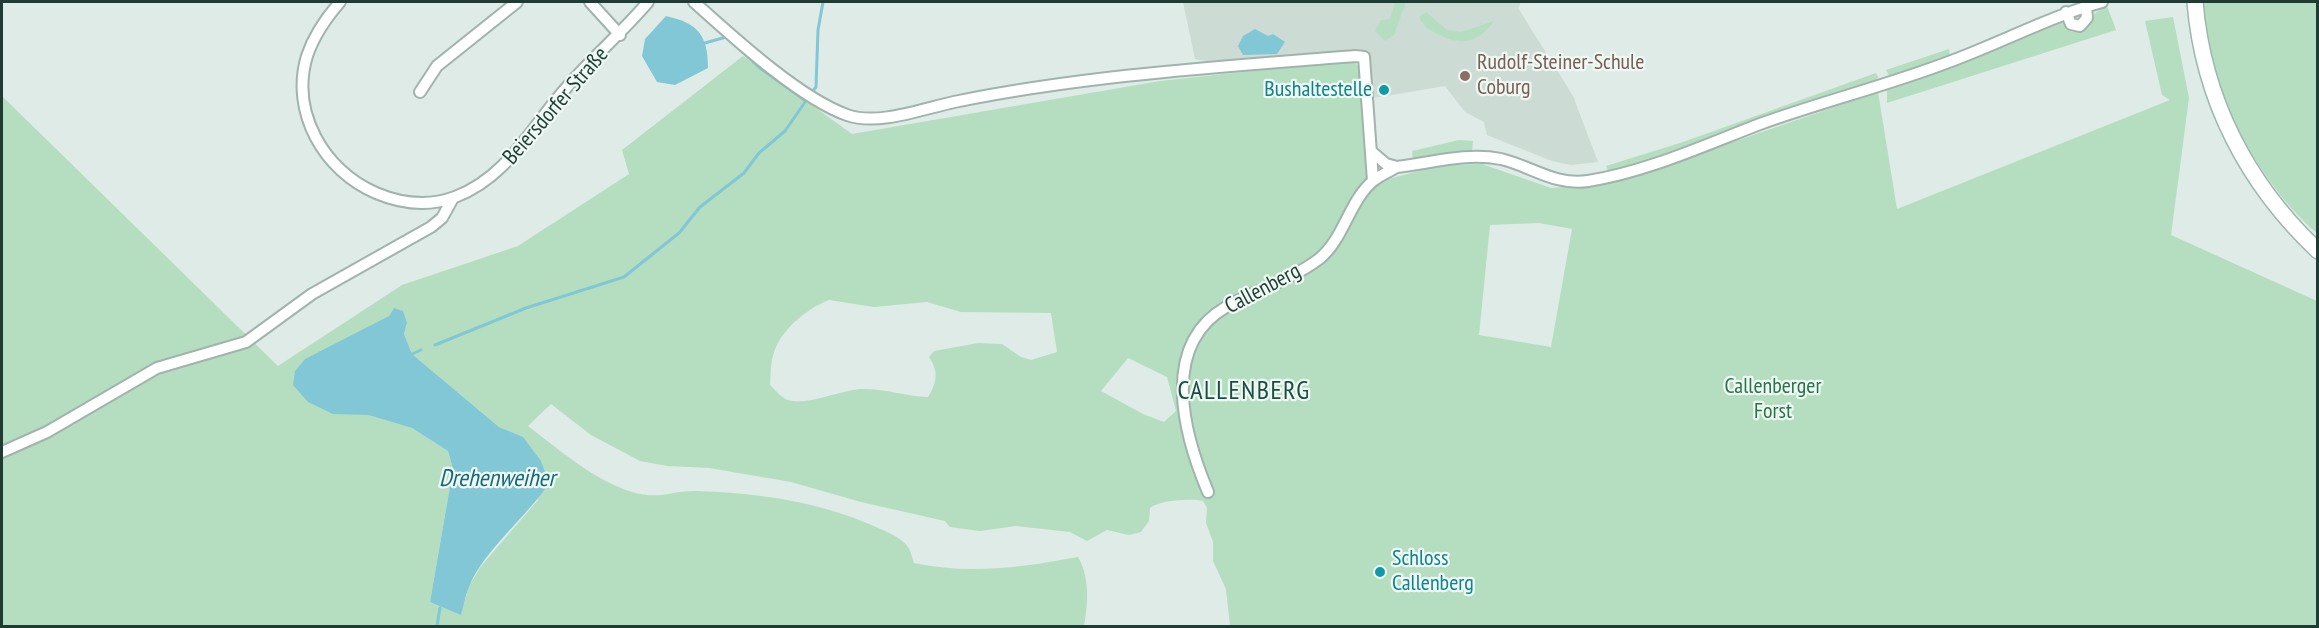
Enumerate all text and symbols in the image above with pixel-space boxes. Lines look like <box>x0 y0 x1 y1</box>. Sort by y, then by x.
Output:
street label: Beiersdorfer Straße <box>498 42 614 170</box>
place label: Rudolf-Steiner-Schule Coburg <box>1477 50 1644 101</box>
marker: Rudolf-Steiner-Schule Coburg <box>1458 69 1472 83</box>
place label: Bushaltestelle <box>1264 77 1372 103</box>
marker: Bushaltestelle <box>1377 83 1391 97</box>
street label: Callenberg <box>1221 258 1305 320</box>
park label: Callenberger Forst <box>1725 374 1821 426</box>
district label: CALLENBERG <box>1177 376 1311 408</box>
water label: Drehenweiher <box>439 465 555 493</box>
place label: Schloss Callenberg <box>1392 546 1474 598</box>
marker: Schloss Callenberg <box>1373 565 1387 579</box>

